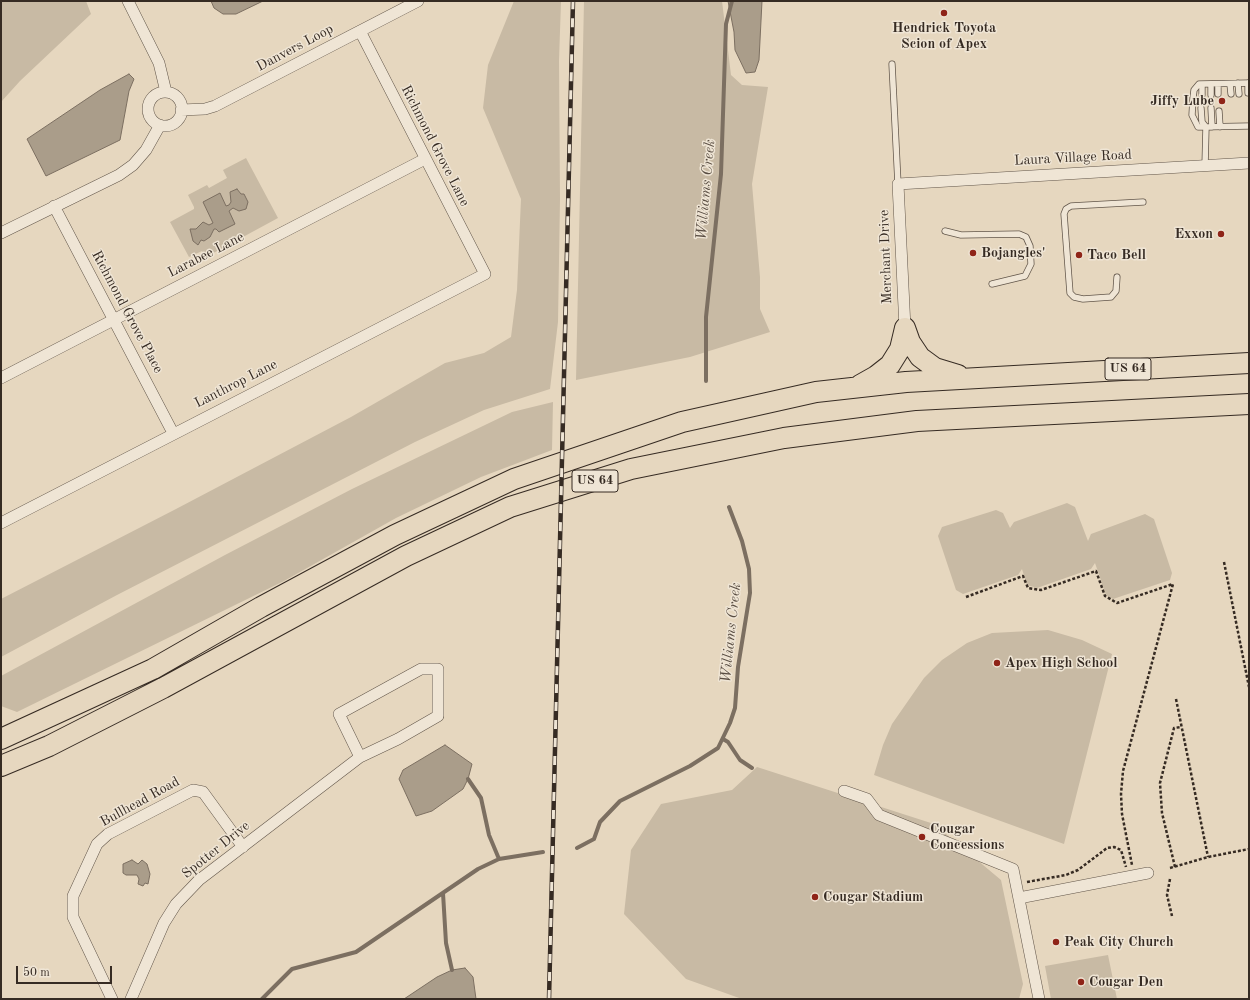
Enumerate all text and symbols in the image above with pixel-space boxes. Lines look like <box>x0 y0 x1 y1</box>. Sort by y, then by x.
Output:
marker: Hendrick Toyota Scion of Apex <box>939 8 949 18</box>
place label: Hendrick Toyota Scion of Apex <box>892 20 996 52</box>
street label: Danvers Loop <box>254 21 336 75</box>
street label: Richmond Grove Lane <box>397 83 473 209</box>
place label: Jiffy Lube <box>1150 93 1214 109</box>
marker: Jiffy Lube <box>1217 96 1227 106</box>
water label: Williams Creek <box>693 139 719 241</box>
street label: Laura Village Road <box>1014 147 1132 169</box>
street label: Merchant Drive <box>876 209 896 305</box>
place label: Exxon <box>1174 226 1213 242</box>
street label: Larabee Lane <box>165 229 247 281</box>
marker: Exxon <box>1216 229 1226 239</box>
place label: Bojangles' <box>981 245 1045 261</box>
place label: Taco Bell <box>1087 247 1146 263</box>
street label: Richmond Grove Place <box>88 248 166 376</box>
marker: Bojangles' <box>968 248 978 258</box>
marker: Taco Bell <box>1074 250 1084 260</box>
street label: Lanthrop Lane <box>192 356 280 412</box>
road number: US 64 <box>1105 358 1151 380</box>
road number: US 64 <box>572 470 618 492</box>
water label: Williams Creek <box>717 582 745 684</box>
place label: Apex High School <box>1005 655 1118 671</box>
marker: Apex High School <box>992 658 1002 668</box>
street label: Bullhead Road <box>97 773 183 831</box>
street label: Spotter Drive <box>179 818 253 882</box>
place label: Cougar Concessions <box>930 821 1004 854</box>
marker: Cougar Concessions <box>917 832 927 842</box>
place label: Cougar Stadium <box>823 889 923 905</box>
marker: Cougar Stadium <box>810 892 820 902</box>
place label: Peak City Church <box>1064 934 1174 950</box>
marker: Peak City Church <box>1051 937 1061 947</box>
scale bar <box>18 958 114 984</box>
text: 50 m <box>23 967 50 979</box>
place label: Cougar Den <box>1089 974 1163 990</box>
marker: Cougar Den <box>1076 977 1086 987</box>

